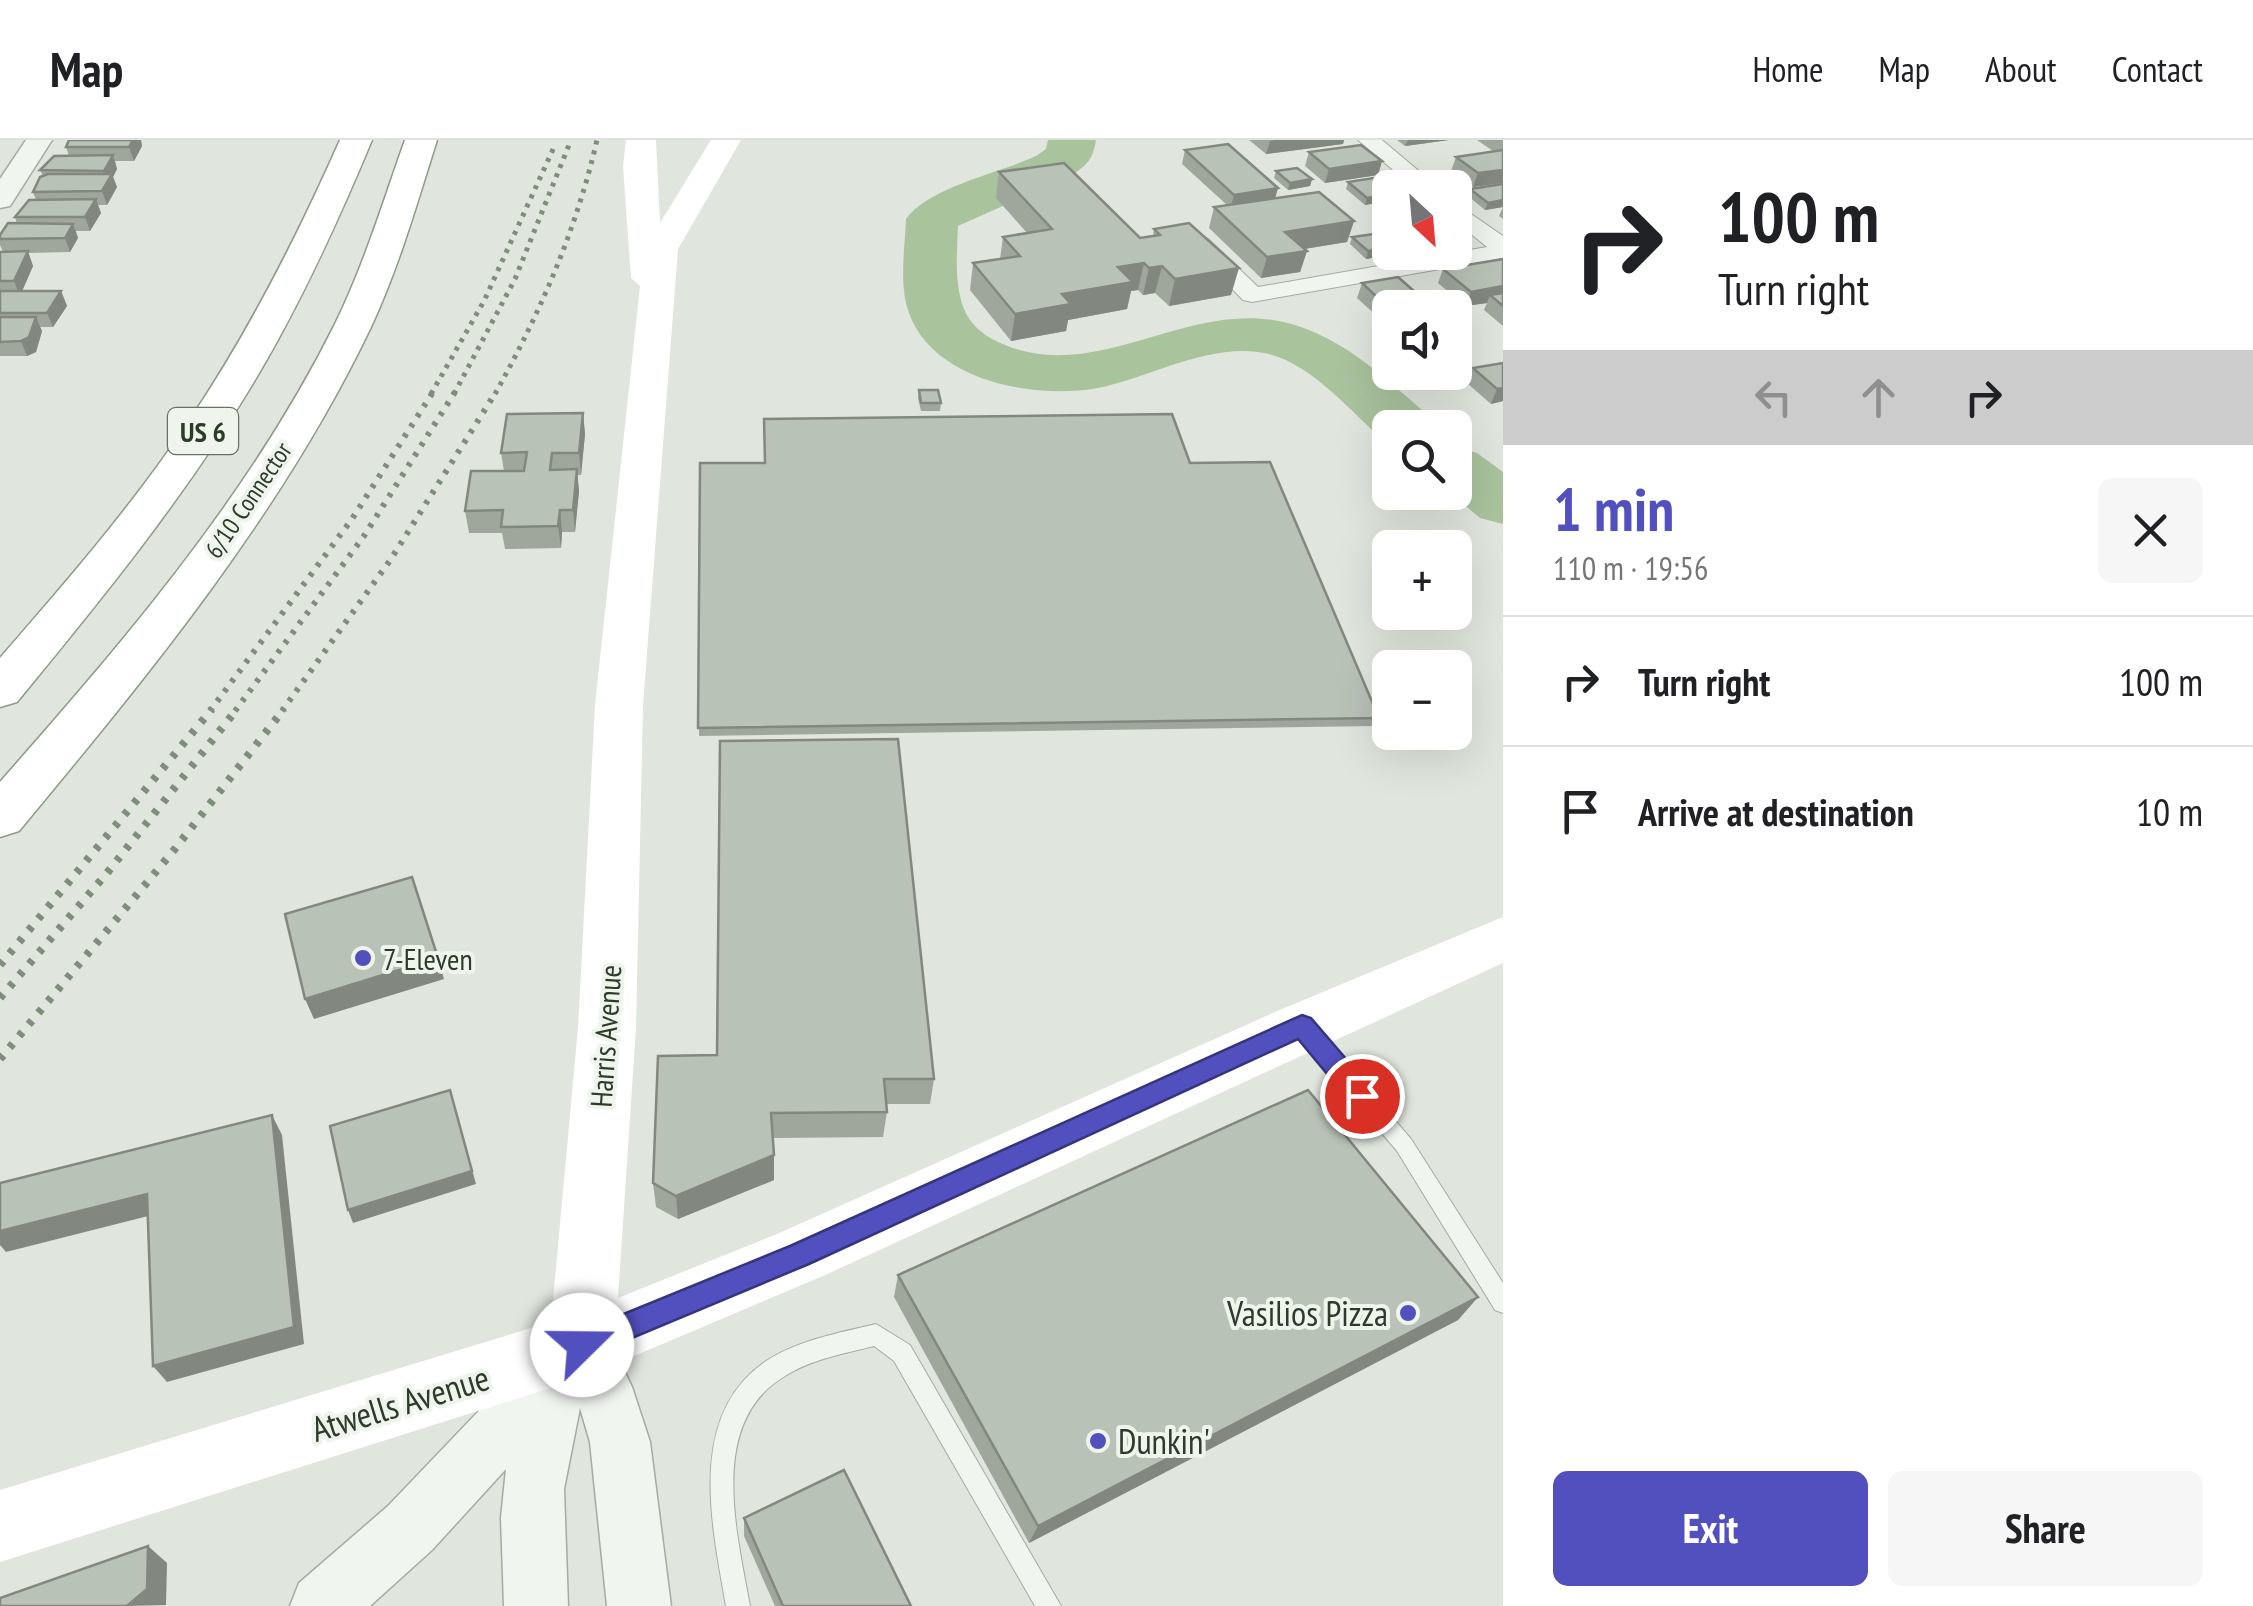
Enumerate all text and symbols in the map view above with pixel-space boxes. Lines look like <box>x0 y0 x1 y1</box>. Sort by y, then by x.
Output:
text: Map <box>50 38 123 100</box>
text: Home <box>1752 46 1824 92</box>
text: Map <box>1879 46 1930 92</box>
text: About <box>1985 46 2057 92</box>
text: Contact <box>2112 46 2203 92</box>
north arrow <box>1372 170 1472 270</box>
map controls <box>1372 170 1472 750</box>
text: 100 m <box>1718 171 1879 261</box>
icon: right <box>1553 180 1683 310</box>
text: Turn right <box>1718 259 1869 317</box>
button: sound <box>1372 290 1472 390</box>
icon: left <box>1746 370 1801 425</box>
icon: ahead <box>1851 370 1906 425</box>
icon: right <box>1956 370 2011 425</box>
road number: US 6 <box>168 408 238 454</box>
button: search <box>1372 410 1472 510</box>
street label: 6/10 Connector <box>197 436 299 564</box>
text: 1 min <box>1553 470 1674 548</box>
button: close <box>2098 478 2203 583</box>
button: + <box>1372 530 1472 630</box>
text: 110 m · 19:56 <box>1553 547 1708 589</box>
button: − <box>1372 650 1472 750</box>
icon: right <box>1553 654 1608 709</box>
text: Turn right <box>1638 657 1770 706</box>
text: 100 m <box>2119 657 2203 706</box>
icon: arrive <box>1553 784 1608 839</box>
text: Arrive at destination <box>1638 787 1914 836</box>
text: 10 m <box>2136 787 2203 836</box>
place label: 7-Eleven <box>383 939 473 978</box>
marker: 7-Eleven <box>352 947 374 969</box>
street label: Harris Avenue <box>581 964 629 1108</box>
pin <box>1320 1054 1405 1139</box>
icon: arrive <box>1335 1069 1390 1124</box>
place label: Vasilios Pizza <box>1226 1290 1388 1336</box>
position arrow <box>530 1293 634 1397</box>
marker: Vasilios Pizza <box>1397 1302 1419 1324</box>
street label: Atwells Avenue <box>305 1354 495 1452</box>
place label: Dunkin' <box>1118 1418 1210 1464</box>
marker: Dunkin' <box>1087 1430 1109 1452</box>
button: Exit <box>1553 1471 1868 1586</box>
button: Share <box>1888 1471 2203 1586</box>

